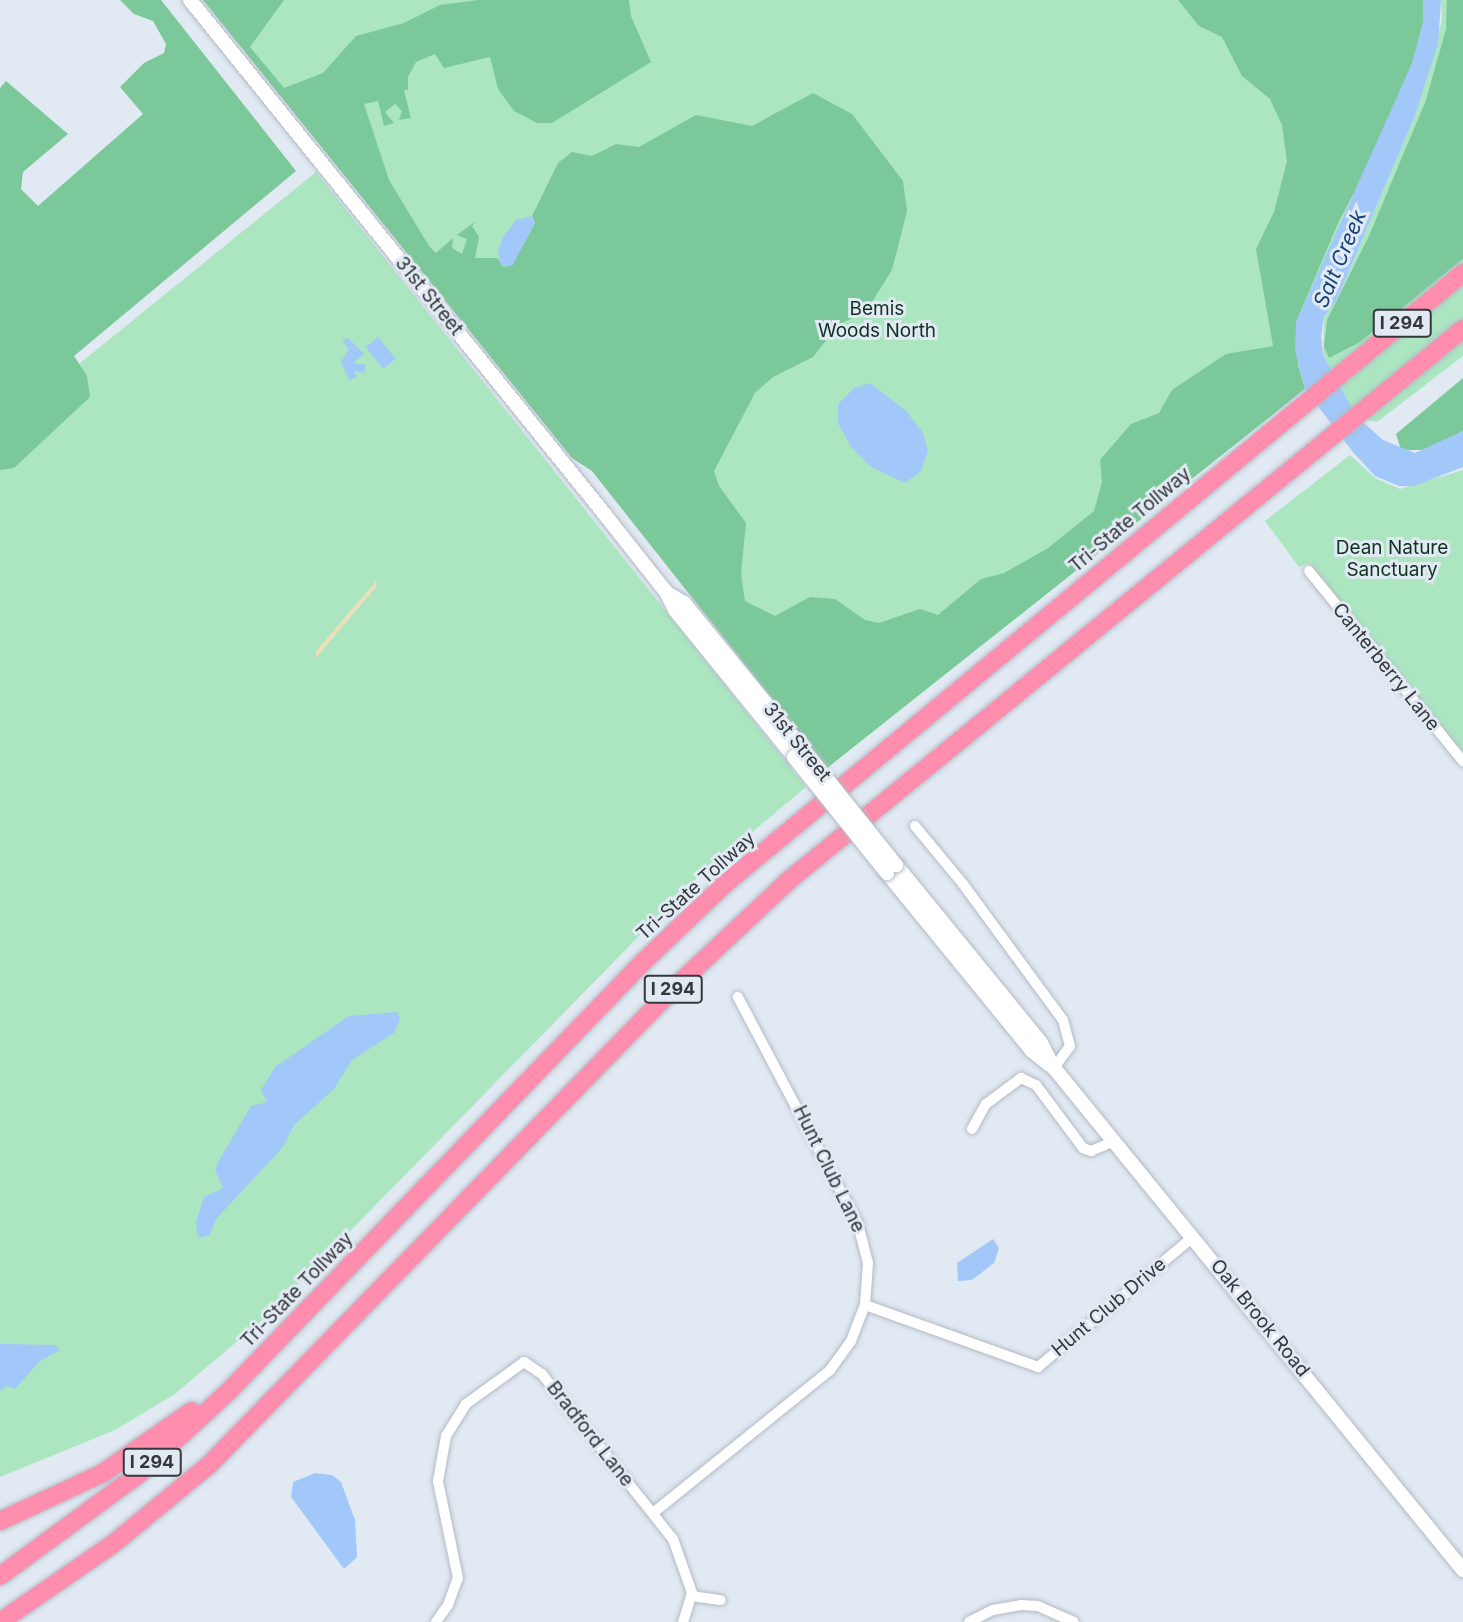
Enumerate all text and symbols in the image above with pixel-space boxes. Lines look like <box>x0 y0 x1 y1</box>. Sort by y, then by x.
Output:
water label: Salt Creek <box>1308 207 1372 311</box>
street label: 31st Street <box>390 252 468 340</box>
park label: Bemis Woods North <box>818 298 936 342</box>
road number: I 294 <box>1372 309 1432 338</box>
street label: Tri-State Tollway <box>1065 463 1195 577</box>
park label: Dean Nature Sanctuary <box>1336 537 1448 581</box>
street label: Canterberry Lane <box>1328 599 1444 735</box>
street label: 31st Street <box>758 698 836 786</box>
street label: Tri-State Tollway <box>632 827 760 945</box>
road number: I 294 <box>643 974 703 1004</box>
street label: Hunt Club Lane <box>788 1102 870 1236</box>
street label: Tri-State Tollway <box>236 1228 358 1352</box>
street label: Hunt Club Drive <box>1047 1253 1171 1361</box>
street label: Oak Brook Road <box>1206 1255 1314 1381</box>
street label: Bradford Lane <box>542 1377 638 1491</box>
road number: I 294 <box>122 1448 182 1476</box>

